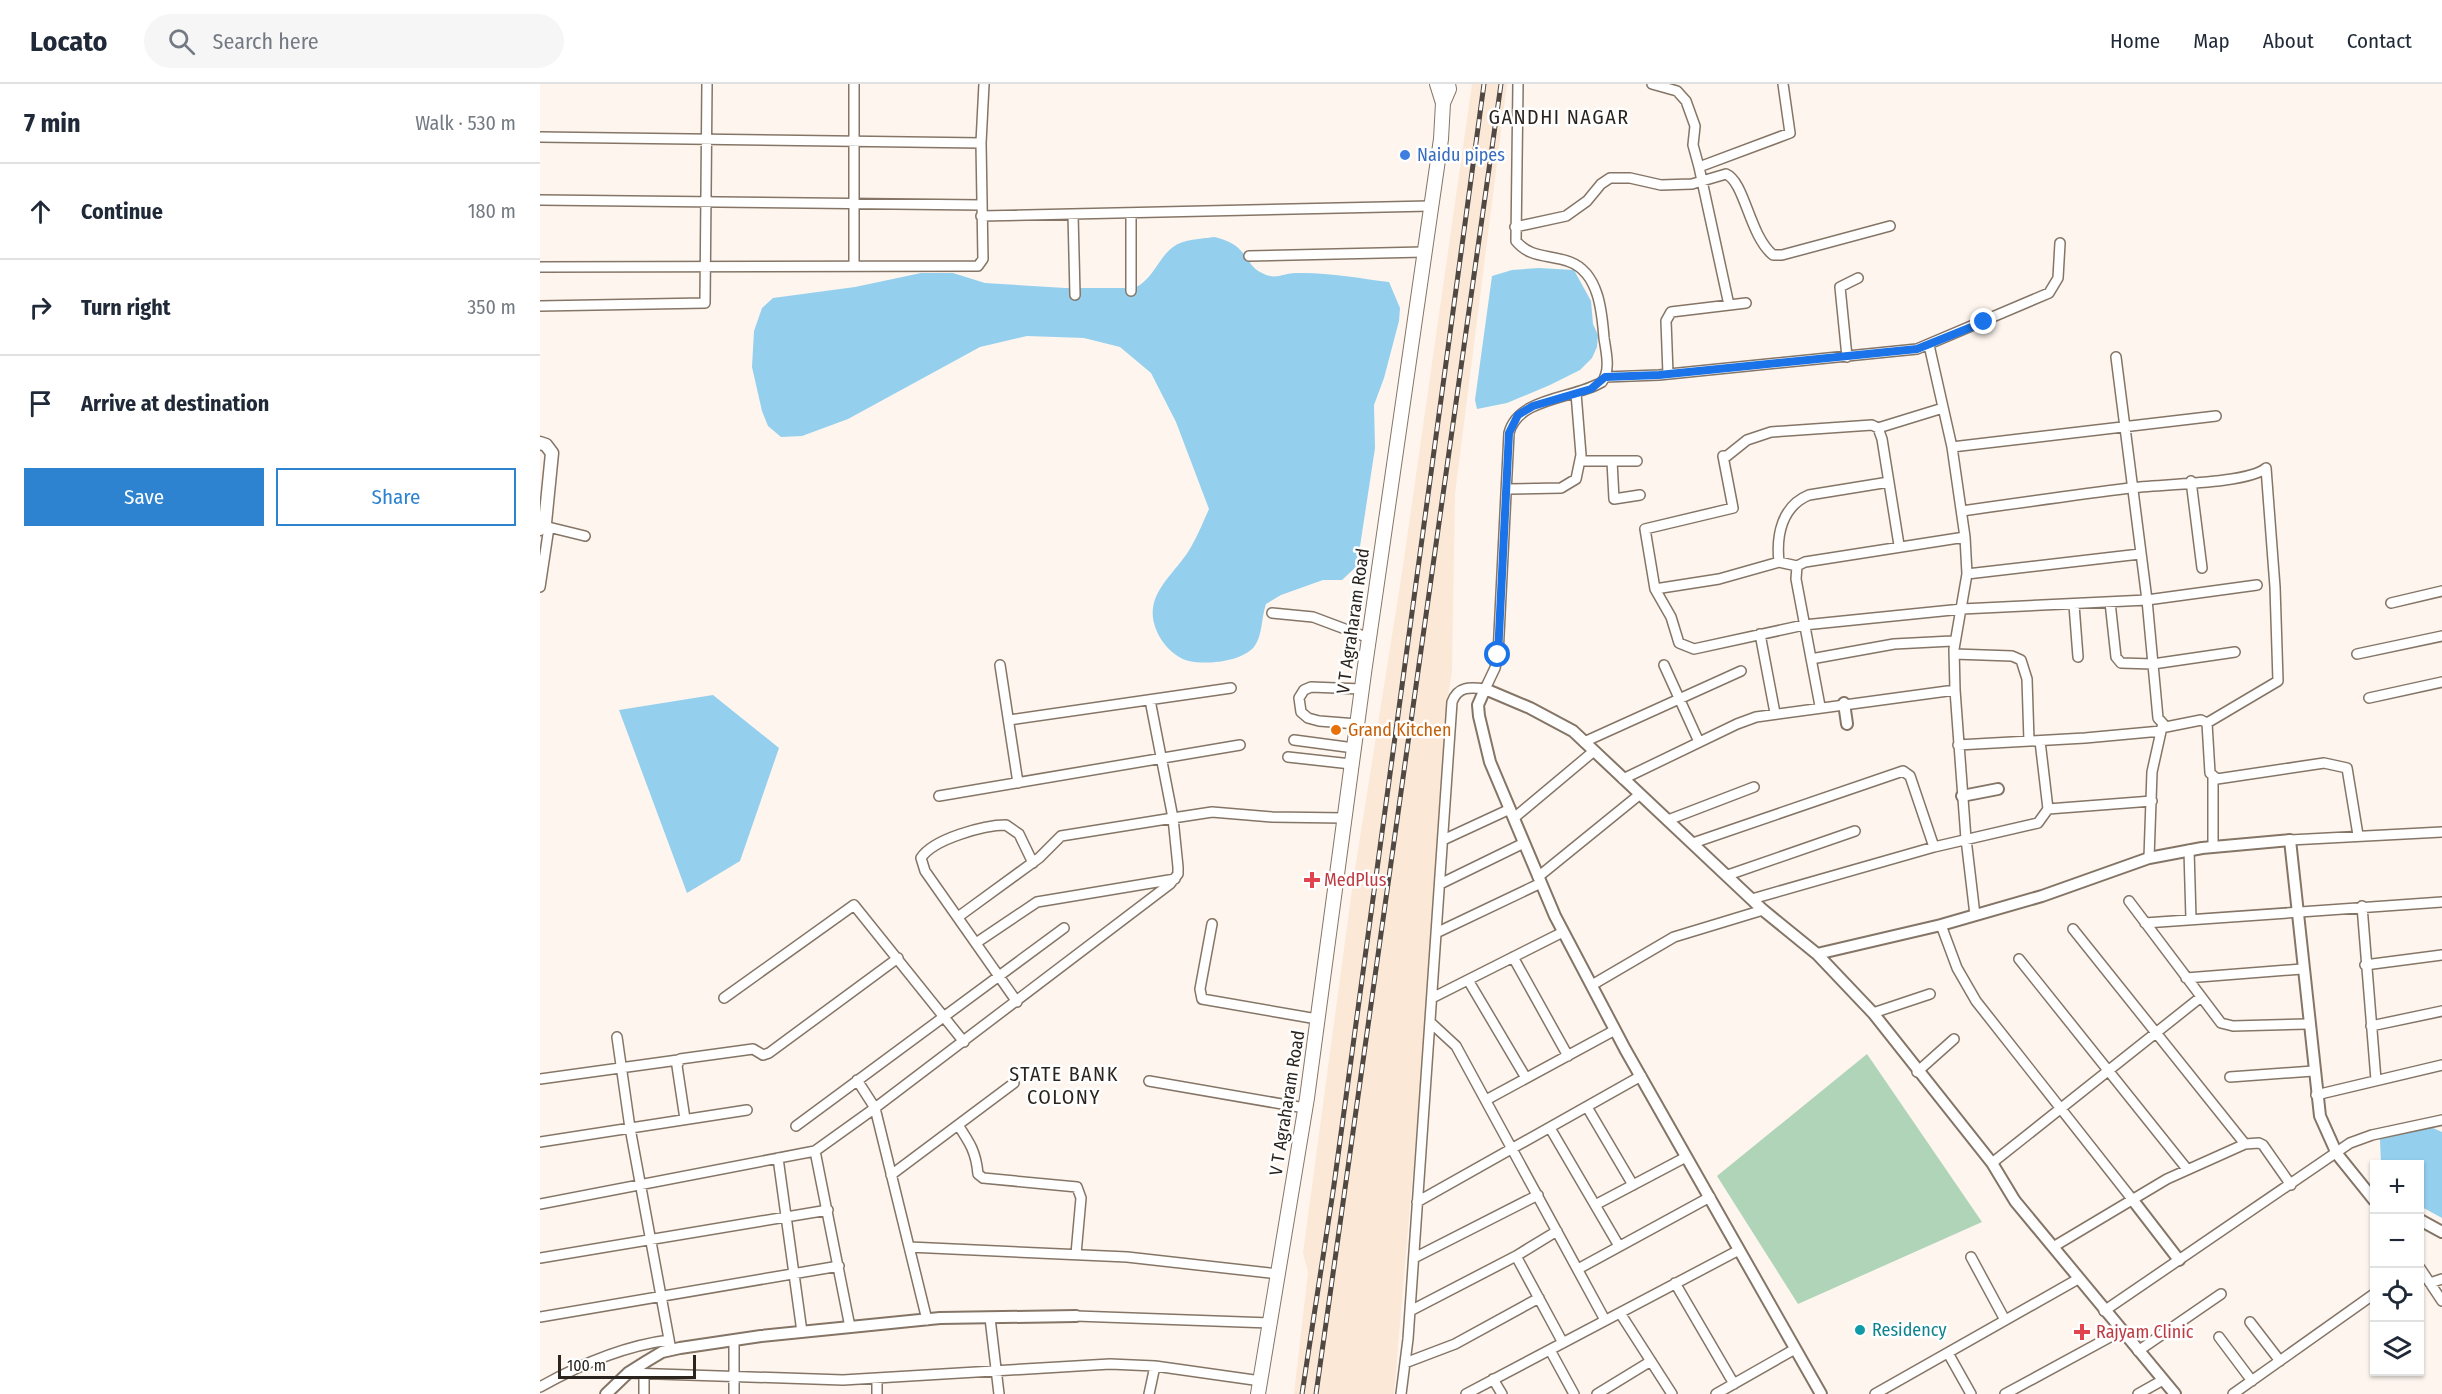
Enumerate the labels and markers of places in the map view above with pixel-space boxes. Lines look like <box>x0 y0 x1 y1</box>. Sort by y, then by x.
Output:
place label: Naidu pipes <box>1417 144 1505 166</box>
marker: Naidu pipes <box>1398 148 1412 162</box>
place label: Grand Kitchen <box>1348 719 1451 741</box>
marker: Grand Kitchen <box>1329 723 1343 737</box>
place label: MedPlus <box>1324 869 1387 891</box>
marker: MedPlus <box>1305 873 1319 887</box>
place label: Residency <box>1872 1319 1946 1341</box>
place label: Rajyam Clinic <box>2096 1321 2194 1343</box>
marker: Residency <box>1853 1323 1867 1337</box>
marker: Rajyam Clinic <box>2073 1323 2091 1341</box>

